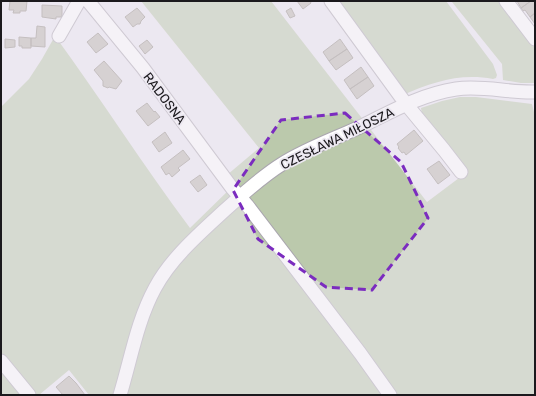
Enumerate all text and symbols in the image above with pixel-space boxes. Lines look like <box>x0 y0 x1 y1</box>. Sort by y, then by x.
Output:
street label: RADOSNA <box>140 69 189 127</box>
street label: CZESŁAWA MIŁOSZA <box>278 104 397 172</box>

